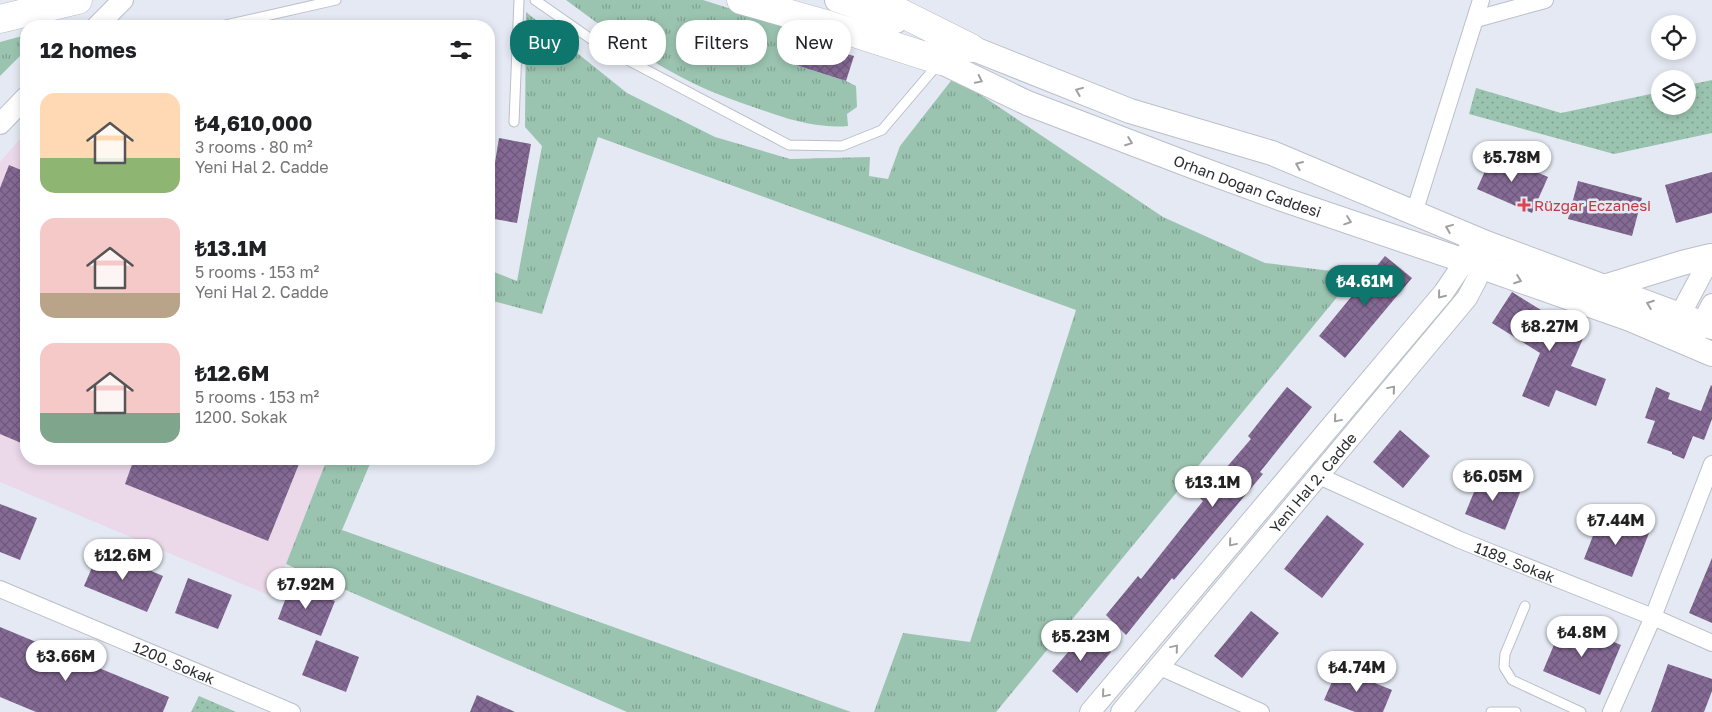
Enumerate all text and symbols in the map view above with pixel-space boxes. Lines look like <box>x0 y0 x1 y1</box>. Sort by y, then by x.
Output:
map controls <box>1651 15 1696 115</box>
button: locate <box>1651 15 1696 60</box>
chip: Buy <box>510 20 579 65</box>
chip: Rent <box>589 20 666 65</box>
chip: Filters <box>676 20 767 65</box>
chip: New <box>777 20 851 65</box>
icon: filters <box>447 36 475 64</box>
text: 12 homes <box>40 37 137 63</box>
button: layers <box>1651 70 1696 115</box>
one-way arrow <box>974 74 983 84</box>
one-way arrow <box>1075 87 1084 97</box>
text: ₺4,610,000 <box>195 110 312 136</box>
icon: home <box>80 113 140 173</box>
one-way arrow <box>1125 136 1133 146</box>
text: 3 rooms · 80 m² <box>195 137 313 157</box>
pin: ₺5.78M <box>1471 140 1553 183</box>
text: ₺5.78M <box>1483 147 1541 167</box>
street label: Orhan Doğan Caddesi <box>1171 151 1324 221</box>
text: Yeni Hal 2. Cadde <box>195 157 329 177</box>
one-way arrow <box>1295 160 1304 171</box>
place label: Rüzgar Eczanesi <box>1534 196 1651 214</box>
marker: Rüzgar Eczanesi <box>1518 199 1530 211</box>
one-way arrow <box>1343 216 1352 226</box>
one-way arrow <box>1445 223 1454 234</box>
text: ₺13.1M <box>195 235 267 261</box>
icon: home <box>80 238 140 298</box>
text: 5 rooms · 153 m² <box>195 262 319 282</box>
pin: ₺4.61M <box>1324 264 1406 307</box>
text: ₺4.61M <box>1337 271 1393 291</box>
one-way arrow <box>1513 274 1522 284</box>
text: Yeni Hal 2. Cadde <box>195 282 329 302</box>
one-way arrow <box>1438 289 1447 298</box>
one-way arrow <box>1646 300 1655 310</box>
pin: ₺8.27M <box>1509 310 1591 352</box>
text: ₺8.27M <box>1521 316 1579 336</box>
text: ₺12.6M <box>195 360 269 386</box>
icon: home <box>80 363 140 423</box>
one-way arrow <box>1386 386 1394 395</box>
text: 5 rooms · 153 m² <box>195 387 319 407</box>
text: 1200. Sokak <box>195 407 287 427</box>
one-way arrow <box>1334 413 1342 422</box>
street label: Yeni Hal 2. Cadde <box>1266 428 1360 536</box>
pin: ₺6.05M <box>1452 460 1534 502</box>
pin: ₺13.1M <box>1172 466 1254 508</box>
text: ₺6.05M <box>1464 466 1522 486</box>
text: ₺13.1M <box>1186 472 1240 492</box>
pin: ₺7.44M <box>1575 504 1657 546</box>
text: ₺7.44M <box>1587 510 1645 530</box>
pin: ₺12.6M <box>82 538 164 581</box>
one-way arrow <box>1229 538 1238 547</box>
street label: 1189. Sokak <box>1472 538 1558 586</box>
text: ₺12.6M <box>95 545 151 565</box>
pin: ₺7.92M <box>265 568 347 610</box>
text: ₺7.92M <box>277 574 335 594</box>
pin: ₺4.8M <box>1547 616 1617 658</box>
pin: ₺5.23M <box>1040 620 1122 662</box>
text: ₺4.8M <box>1558 622 1606 642</box>
text: ₺5.23M <box>1052 626 1110 646</box>
street label: 1200. Sokak <box>131 637 218 688</box>
pin: ₺3.66M <box>25 640 107 682</box>
one-way arrow <box>1170 645 1179 654</box>
text: ₺3.66M <box>37 646 95 666</box>
pin: ₺4.74M <box>1316 650 1398 693</box>
text: ₺4.74M <box>1328 657 1386 677</box>
one-way arrow <box>1102 689 1111 698</box>

